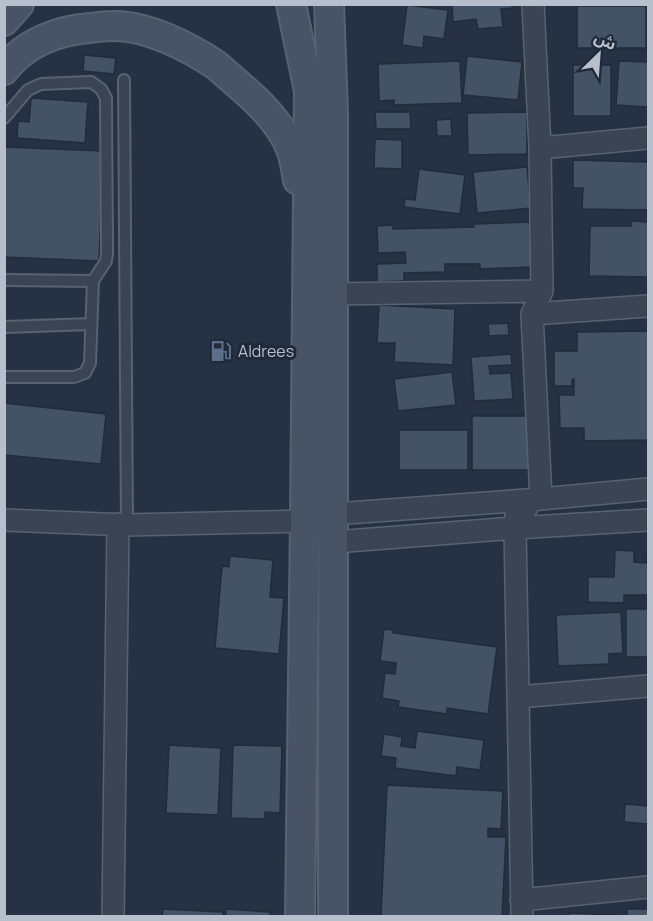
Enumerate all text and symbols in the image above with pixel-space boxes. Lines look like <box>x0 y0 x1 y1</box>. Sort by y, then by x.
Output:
north arrow <box>569 24 629 84</box>
text: ش <box>591 26 620 55</box>
fuel station icon: Aldrees <box>209 339 233 363</box>
place label: Aldrees <box>238 340 294 362</box>

